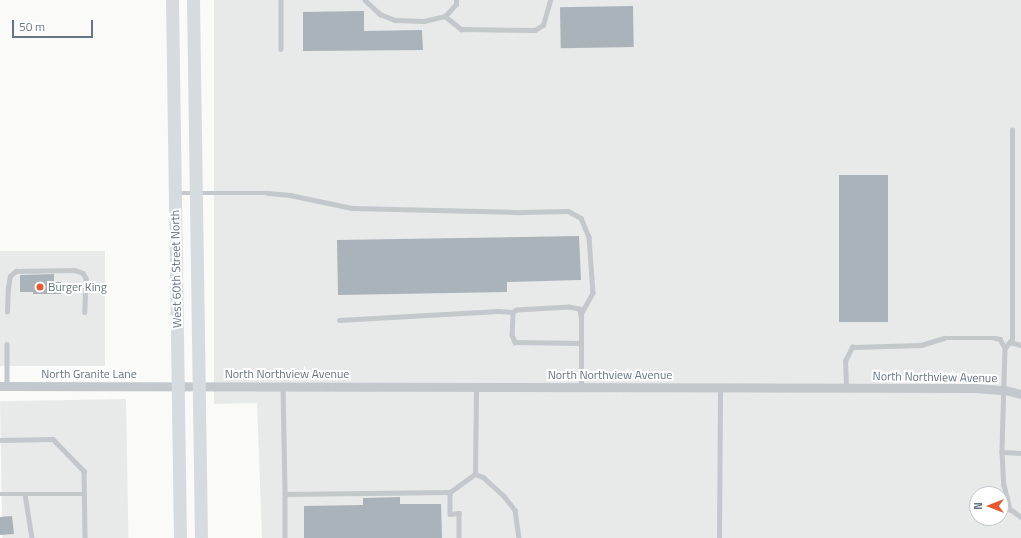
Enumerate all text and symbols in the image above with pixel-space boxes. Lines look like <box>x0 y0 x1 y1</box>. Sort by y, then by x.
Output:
scale bar <box>14 12 95 38</box>
text: 50 m <box>19 17 45 36</box>
street label: West 60th Street North <box>168 210 184 328</box>
place label: Burger King <box>48 280 107 294</box>
marker: Burger King <box>35 282 45 292</box>
street label: North Granite Lane <box>41 367 137 381</box>
street label: North Northview Avenue <box>225 367 349 381</box>
street label: North Northview Avenue <box>548 368 672 382</box>
street label: North Northview Avenue <box>873 369 997 385</box>
north arrow <box>969 486 1009 526</box>
text: N <box>970 502 986 510</box>

